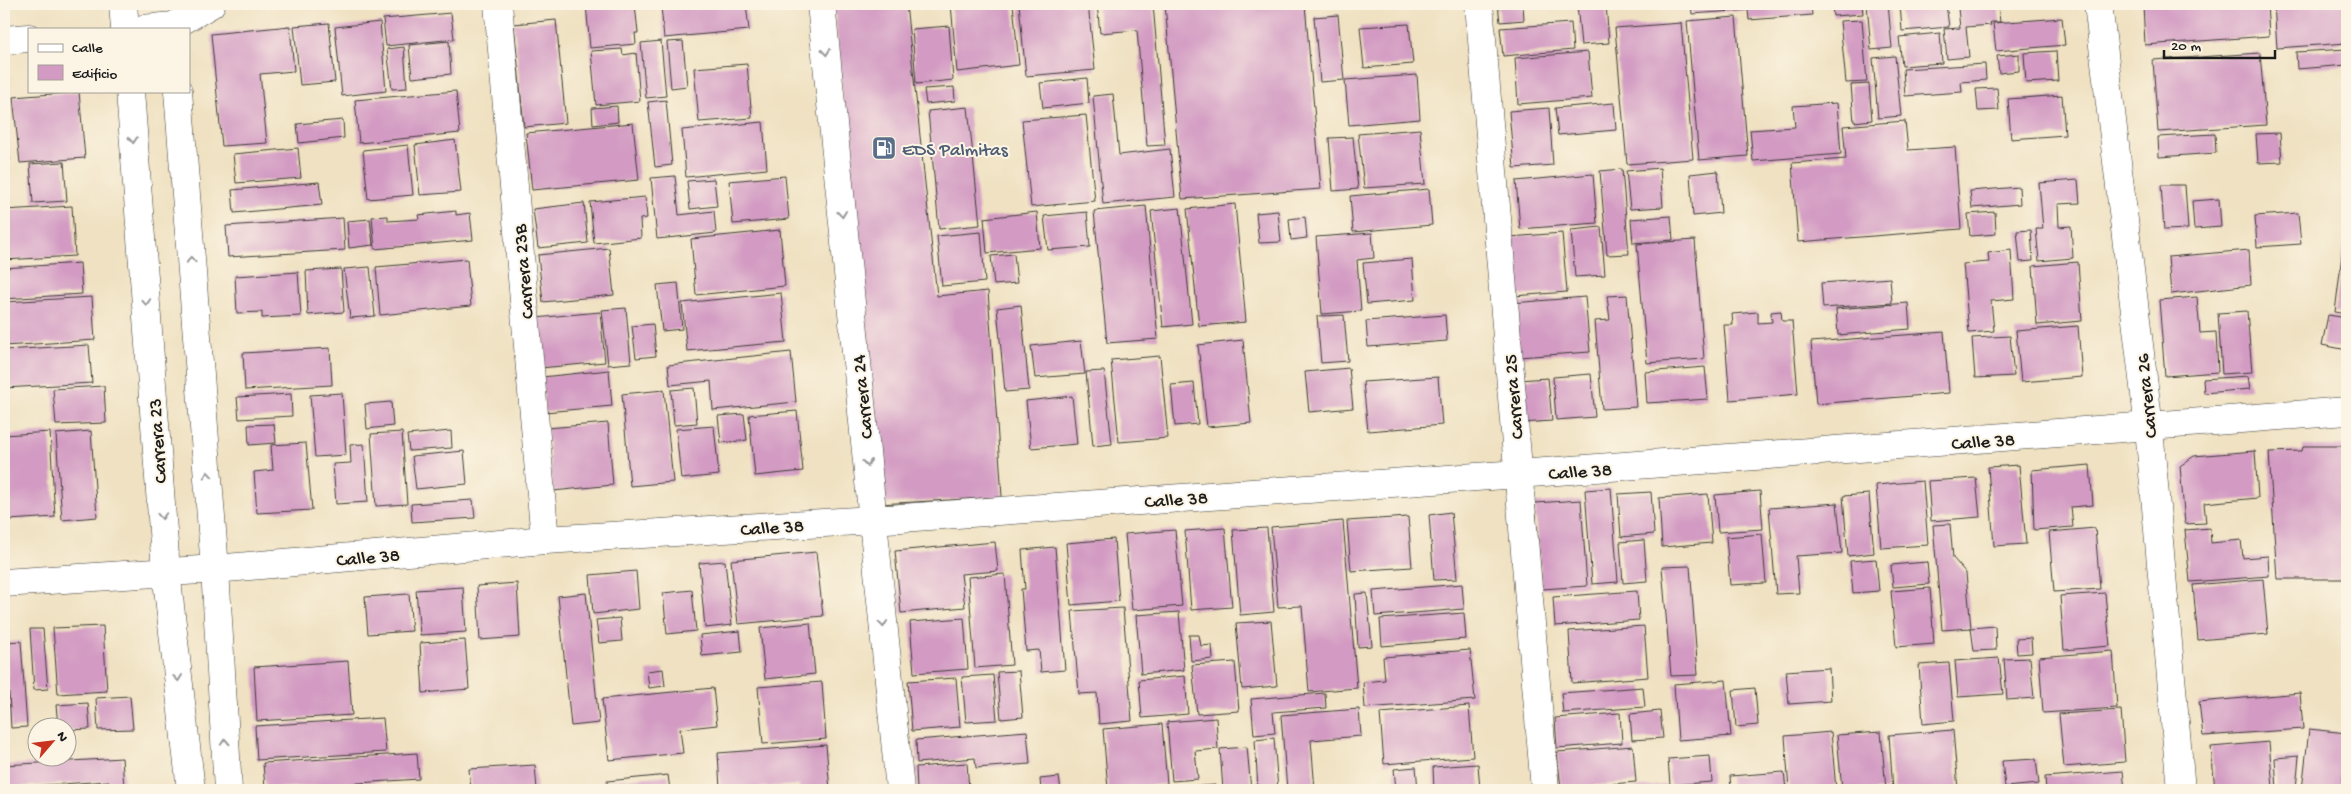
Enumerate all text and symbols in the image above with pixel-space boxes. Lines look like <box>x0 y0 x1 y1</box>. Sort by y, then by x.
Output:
legend <box>28 28 190 92</box>
scale bar <box>2164 28 2275 60</box>
text: 20 m <box>2171 38 2201 56</box>
text: Calle <box>72 40 103 58</box>
one-way arrow <box>820 49 831 57</box>
text: Edificio <box>72 66 118 84</box>
fuel station icon: EDS Palmitas <box>871 135 897 161</box>
one-way arrow <box>128 136 139 144</box>
place label: EDS Palmitas <box>902 140 1009 163</box>
one-way arrow <box>836 210 847 218</box>
street label: Carrera 23B <box>510 222 541 320</box>
one-way arrow <box>186 256 197 264</box>
one-way arrow <box>140 298 151 306</box>
street label: Carrera 26 <box>2133 352 2164 439</box>
street label: Carrera 25 <box>1500 353 1531 440</box>
street label: Carrera 24 <box>849 354 880 440</box>
street label: Carrera 23 <box>145 397 174 484</box>
street label: Calle 38 <box>1951 430 2016 457</box>
one-way arrow <box>861 459 872 467</box>
street label: Calle 38 <box>1548 460 1613 487</box>
one-way arrow <box>203 470 214 478</box>
street label: Calle 38 <box>1144 488 1209 515</box>
one-way arrow <box>156 513 167 521</box>
street label: Calle 38 <box>740 516 805 543</box>
street label: Calle 38 <box>336 545 401 574</box>
one-way arrow <box>878 621 889 629</box>
one-way arrow <box>172 674 183 682</box>
north arrow <box>28 716 78 766</box>
text: N <box>52 729 71 745</box>
one-way arrow <box>220 737 231 745</box>

